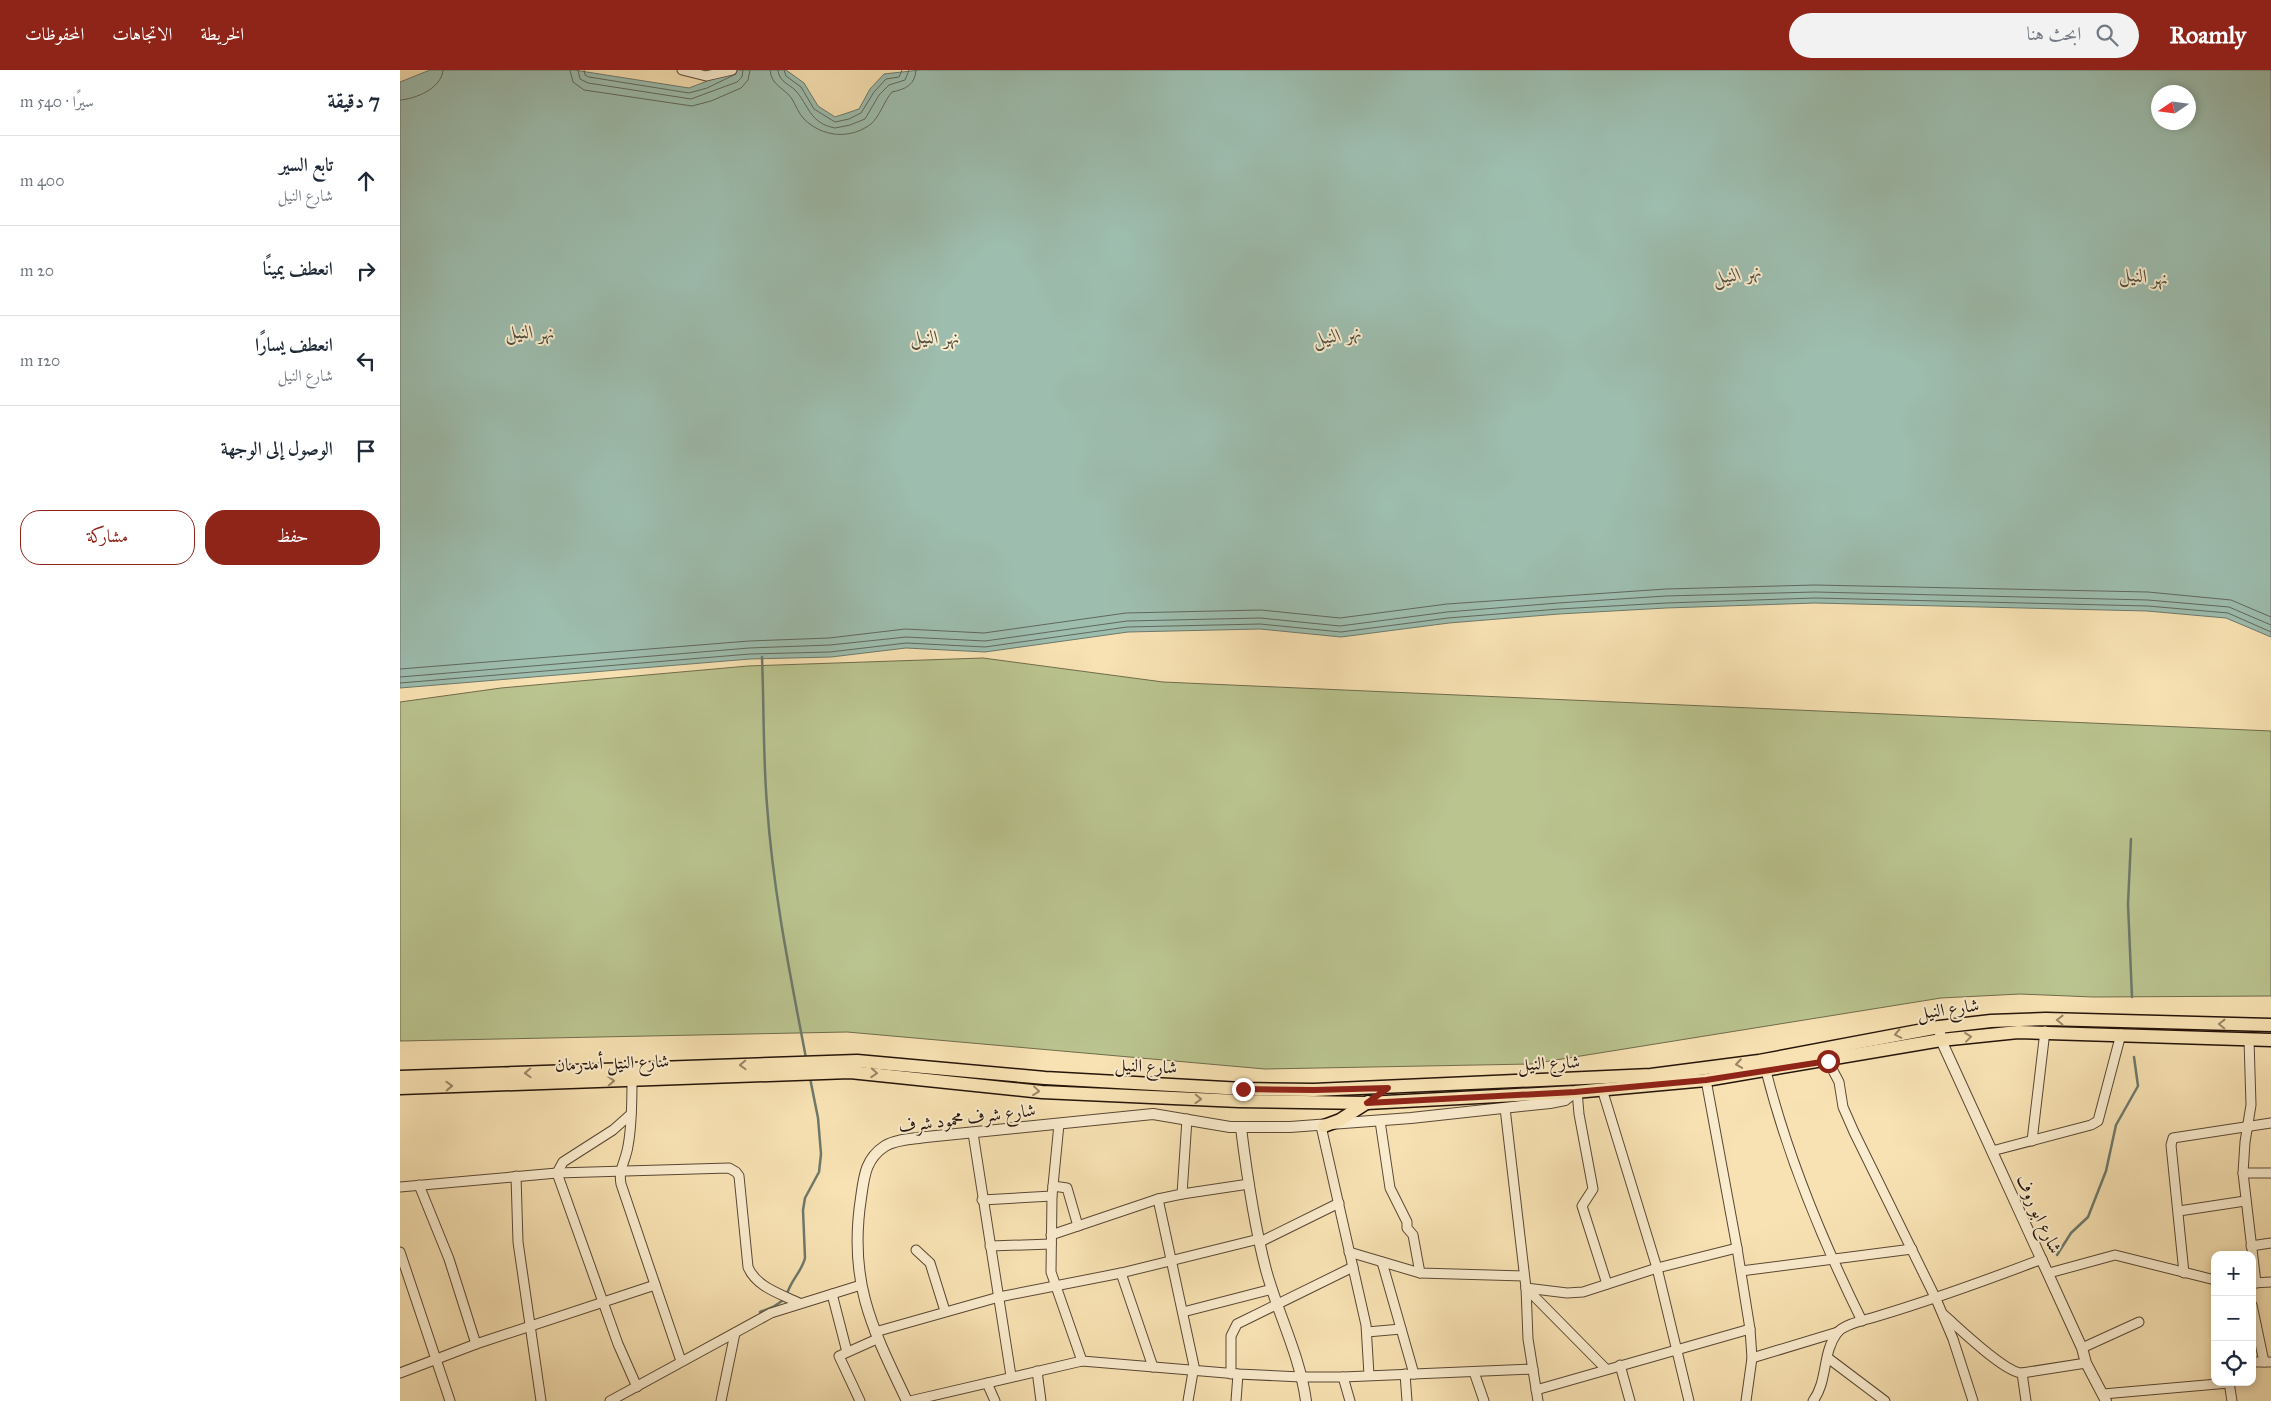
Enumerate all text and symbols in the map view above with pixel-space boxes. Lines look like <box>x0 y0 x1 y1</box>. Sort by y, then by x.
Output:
search box <box>1789 13 2139 58</box>
text: Roamly <box>2169 20 2246 50</box>
icon: search <box>2093 21 2121 49</box>
text: ابحث هنا <box>2027 22 2081 45</box>
text: المحفوظات <box>25 23 84 45</box>
text: الاتجاهات <box>112 23 172 45</box>
text: الخريطة <box>200 23 244 45</box>
north arrow <box>2151 85 2196 130</box>
text: 7 دقيقة <box>328 88 380 114</box>
text: سيرًا · 540 m <box>20 92 94 111</box>
text: تابع السير <box>279 153 333 176</box>
icon: ahead <box>352 167 380 195</box>
text: 400 m <box>20 171 64 190</box>
text: شارع النيل <box>277 186 333 205</box>
text: انعطف يمينًا <box>263 257 333 280</box>
icon: right <box>352 257 380 285</box>
water label: نهر النيل <box>1711 259 1764 291</box>
text: 20 m <box>20 261 54 280</box>
water label: نهر النيل <box>2118 262 2170 292</box>
water label: نهر النيل <box>505 320 555 346</box>
water label: نهر النيل <box>1311 320 1364 352</box>
water label: نهر النيل <box>910 325 960 351</box>
text: انعطف يسارًا <box>255 333 333 356</box>
icon: left <box>352 347 380 375</box>
text: 120 m <box>20 351 60 370</box>
text: شارع النيل <box>277 366 333 385</box>
text: الوصول إلى الوجهة <box>221 437 333 460</box>
icon: arrive <box>352 437 380 465</box>
button: مشاركة <box>20 510 195 565</box>
button: حفظ <box>205 510 380 565</box>
street label: شارع النيل <box>1915 994 1981 1028</box>
one-way arrow <box>2056 1014 2064 1025</box>
one-way arrow <box>2218 1019 2226 1029</box>
one-way arrow <box>1894 1029 1903 1039</box>
one-way arrow <box>1965 1032 1973 1043</box>
street label: شارع النيل أمدرمان <box>554 1048 670 1080</box>
street label: شارع النيل <box>1517 1050 1581 1080</box>
route start <box>1817 1050 1840 1073</box>
street label: شارع النيل <box>1114 1053 1178 1083</box>
one-way arrow <box>1734 1058 1743 1068</box>
one-way arrow <box>738 1059 746 1070</box>
one-way arrow <box>523 1068 531 1078</box>
one-way arrow <box>870 1068 878 1079</box>
one-way arrow <box>608 1076 615 1086</box>
route end <box>1232 1078 1255 1101</box>
one-way arrow <box>445 1081 453 1091</box>
one-way arrow <box>1032 1085 1040 1096</box>
one-way arrow <box>1194 1094 1202 1105</box>
street label: شارع شرف محمود شرف <box>897 1099 1037 1141</box>
street label: شارع ابو روف <box>2008 1171 2067 1259</box>
map controls <box>2211 1251 2256 1386</box>
button: + <box>2211 1251 2256 1296</box>
button: − <box>2211 1296 2256 1341</box>
button: locate <box>2211 1341 2256 1386</box>

